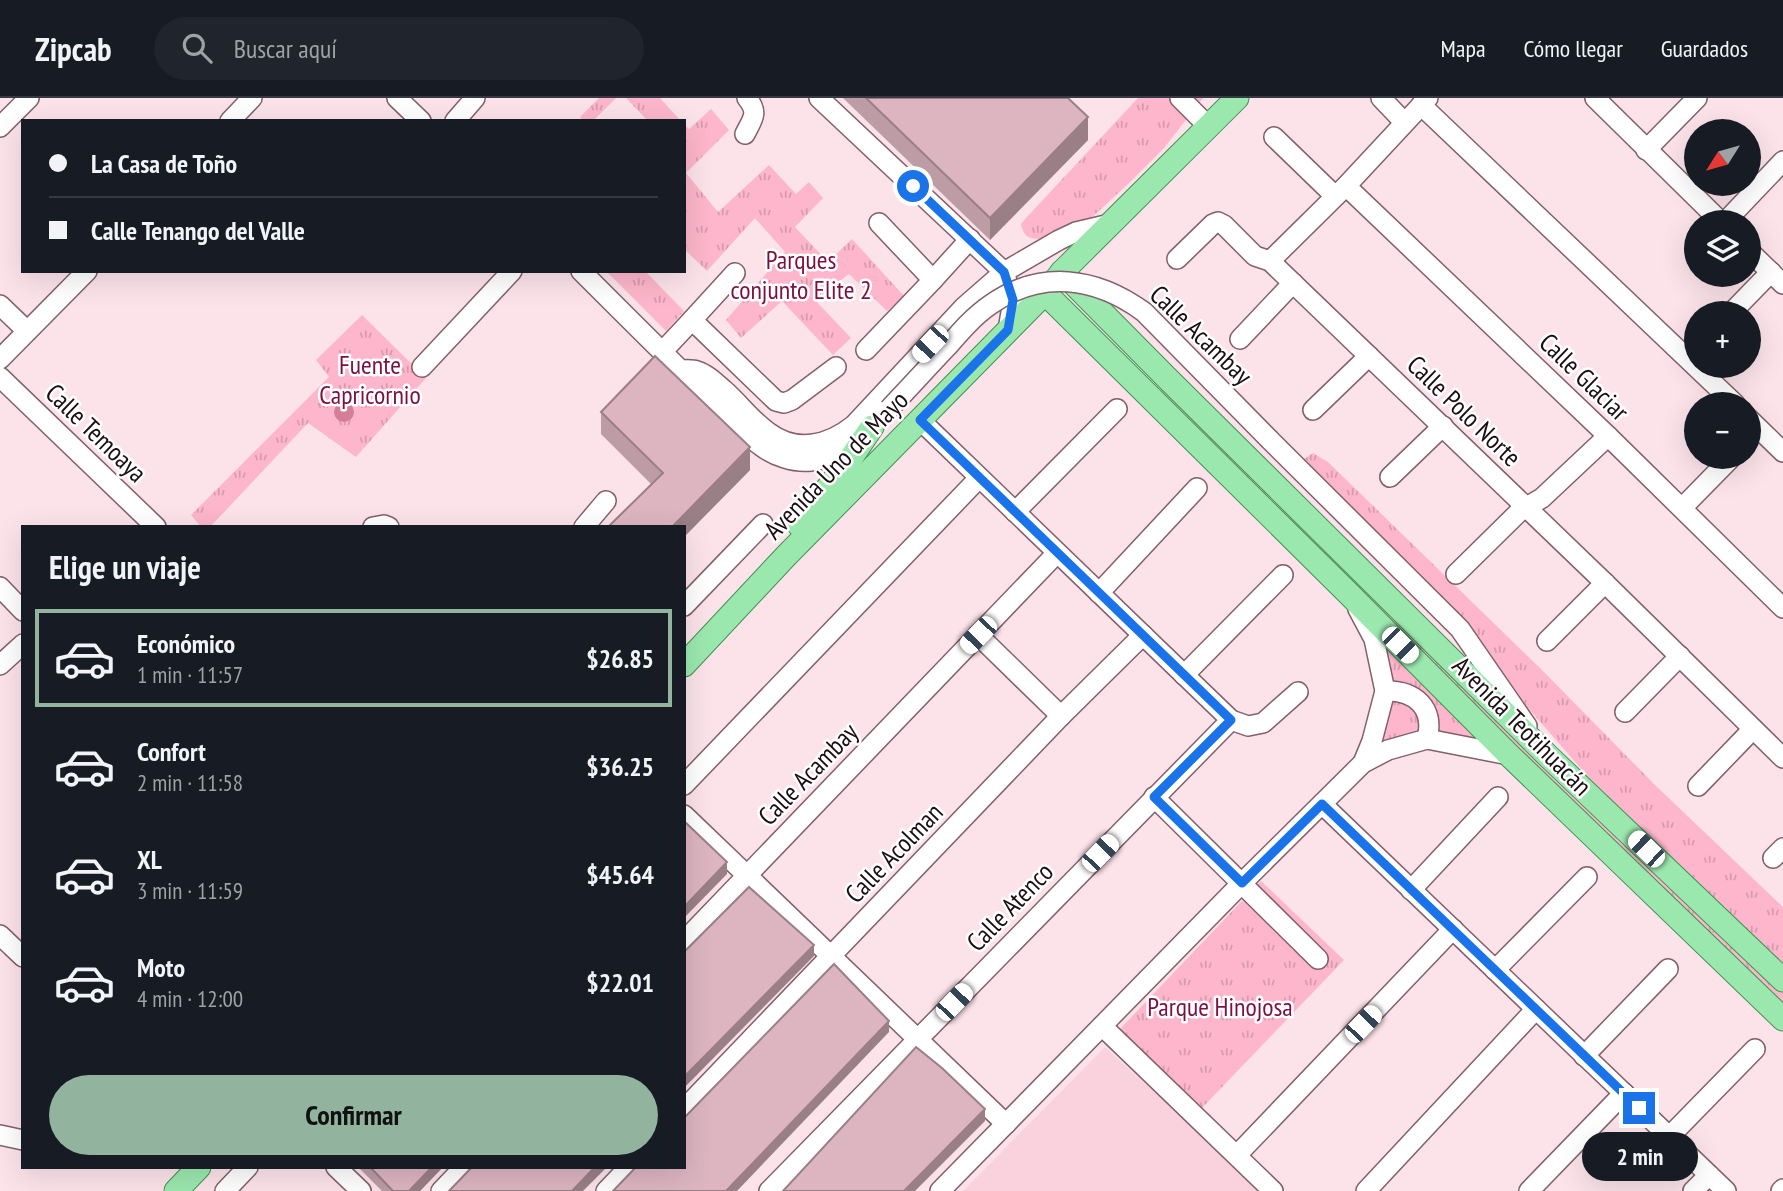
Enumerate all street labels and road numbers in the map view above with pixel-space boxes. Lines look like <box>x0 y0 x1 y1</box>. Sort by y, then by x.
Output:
street label: Calle Acambay <box>1143 278 1260 392</box>
street label: Calle Glaciar <box>1533 326 1636 427</box>
street label: Calle Polo Norte <box>1400 348 1528 473</box>
street label: Calle Temoaya <box>39 376 154 489</box>
street label: Avenida Uno de Mayo <box>756 384 915 546</box>
street label: Avenida Teotihuacán <box>1446 649 1599 802</box>
street label: Calle Acambay <box>751 715 865 832</box>
street label: Calle Acolman <box>838 796 949 910</box>
street label: Calle Atenco <box>959 855 1060 958</box>

